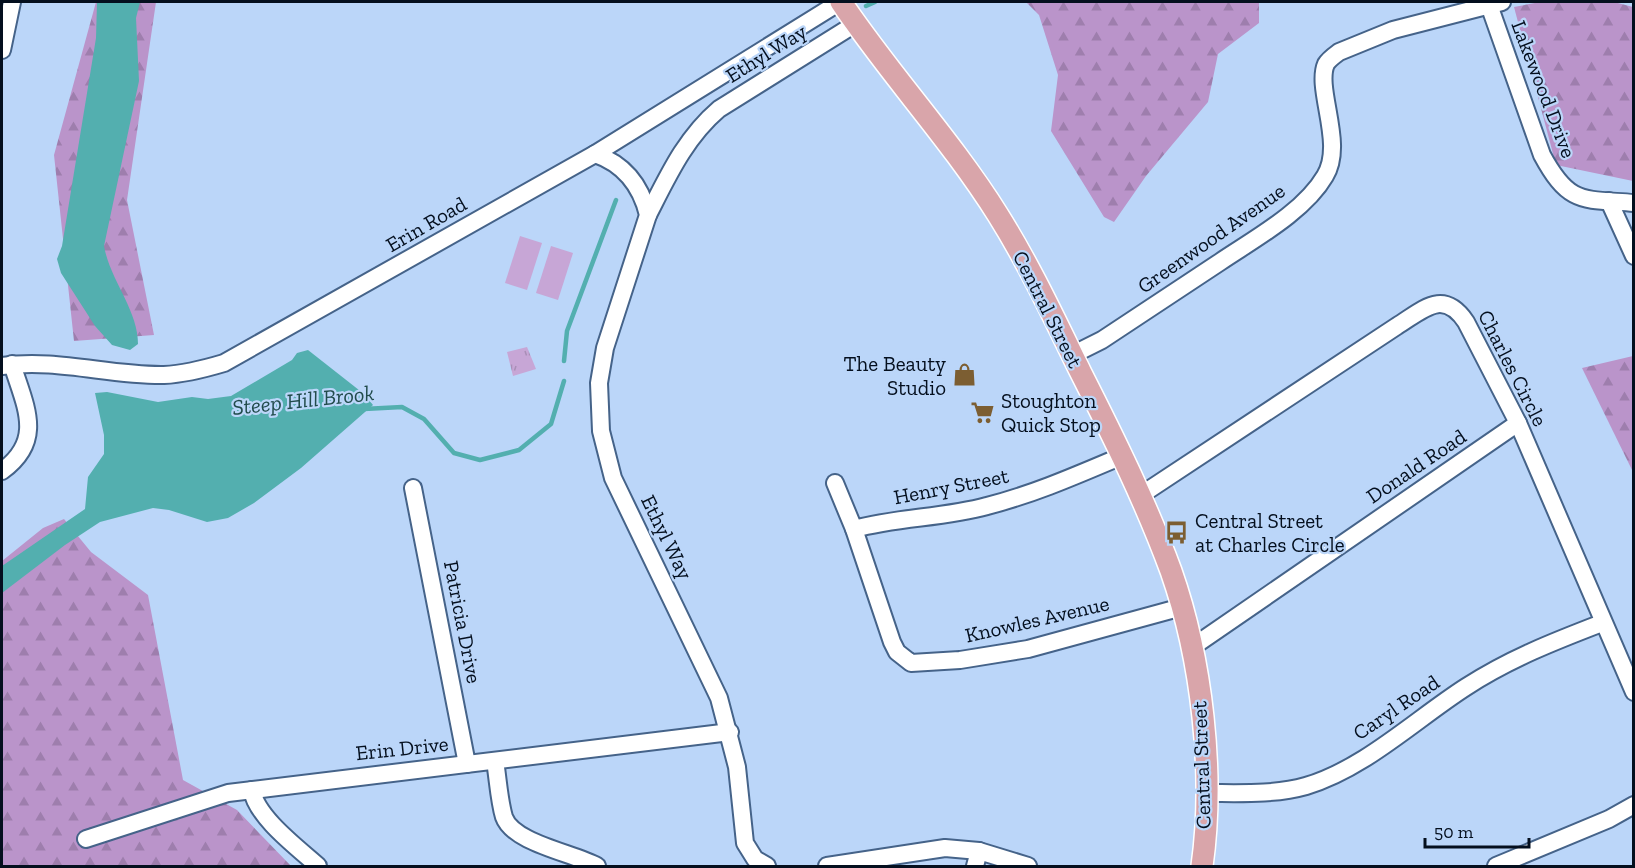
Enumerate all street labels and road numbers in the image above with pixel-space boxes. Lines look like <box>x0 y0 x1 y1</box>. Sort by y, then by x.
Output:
street label: Lakewood Drive <box>1506 17 1582 161</box>
street label: Ethyl Way <box>721 18 811 88</box>
street label: Greenwood Avenue <box>1132 178 1290 298</box>
street label: Erin Road <box>381 191 471 257</box>
street label: Central Street <box>1008 246 1088 372</box>
street label: Charles Circle <box>1473 306 1553 430</box>
street label: Donald Road <box>1361 423 1471 508</box>
street label: Henry Street <box>891 463 1011 509</box>
street label: Ethyl Way <box>636 491 698 583</box>
street label: Patricia Drive <box>439 559 487 686</box>
street label: Knowles Avenue <box>962 590 1112 648</box>
street label: Caryl Road <box>1348 669 1444 745</box>
street label: Central Street <box>1186 700 1216 829</box>
street label: Erin Drive <box>354 731 450 765</box>

